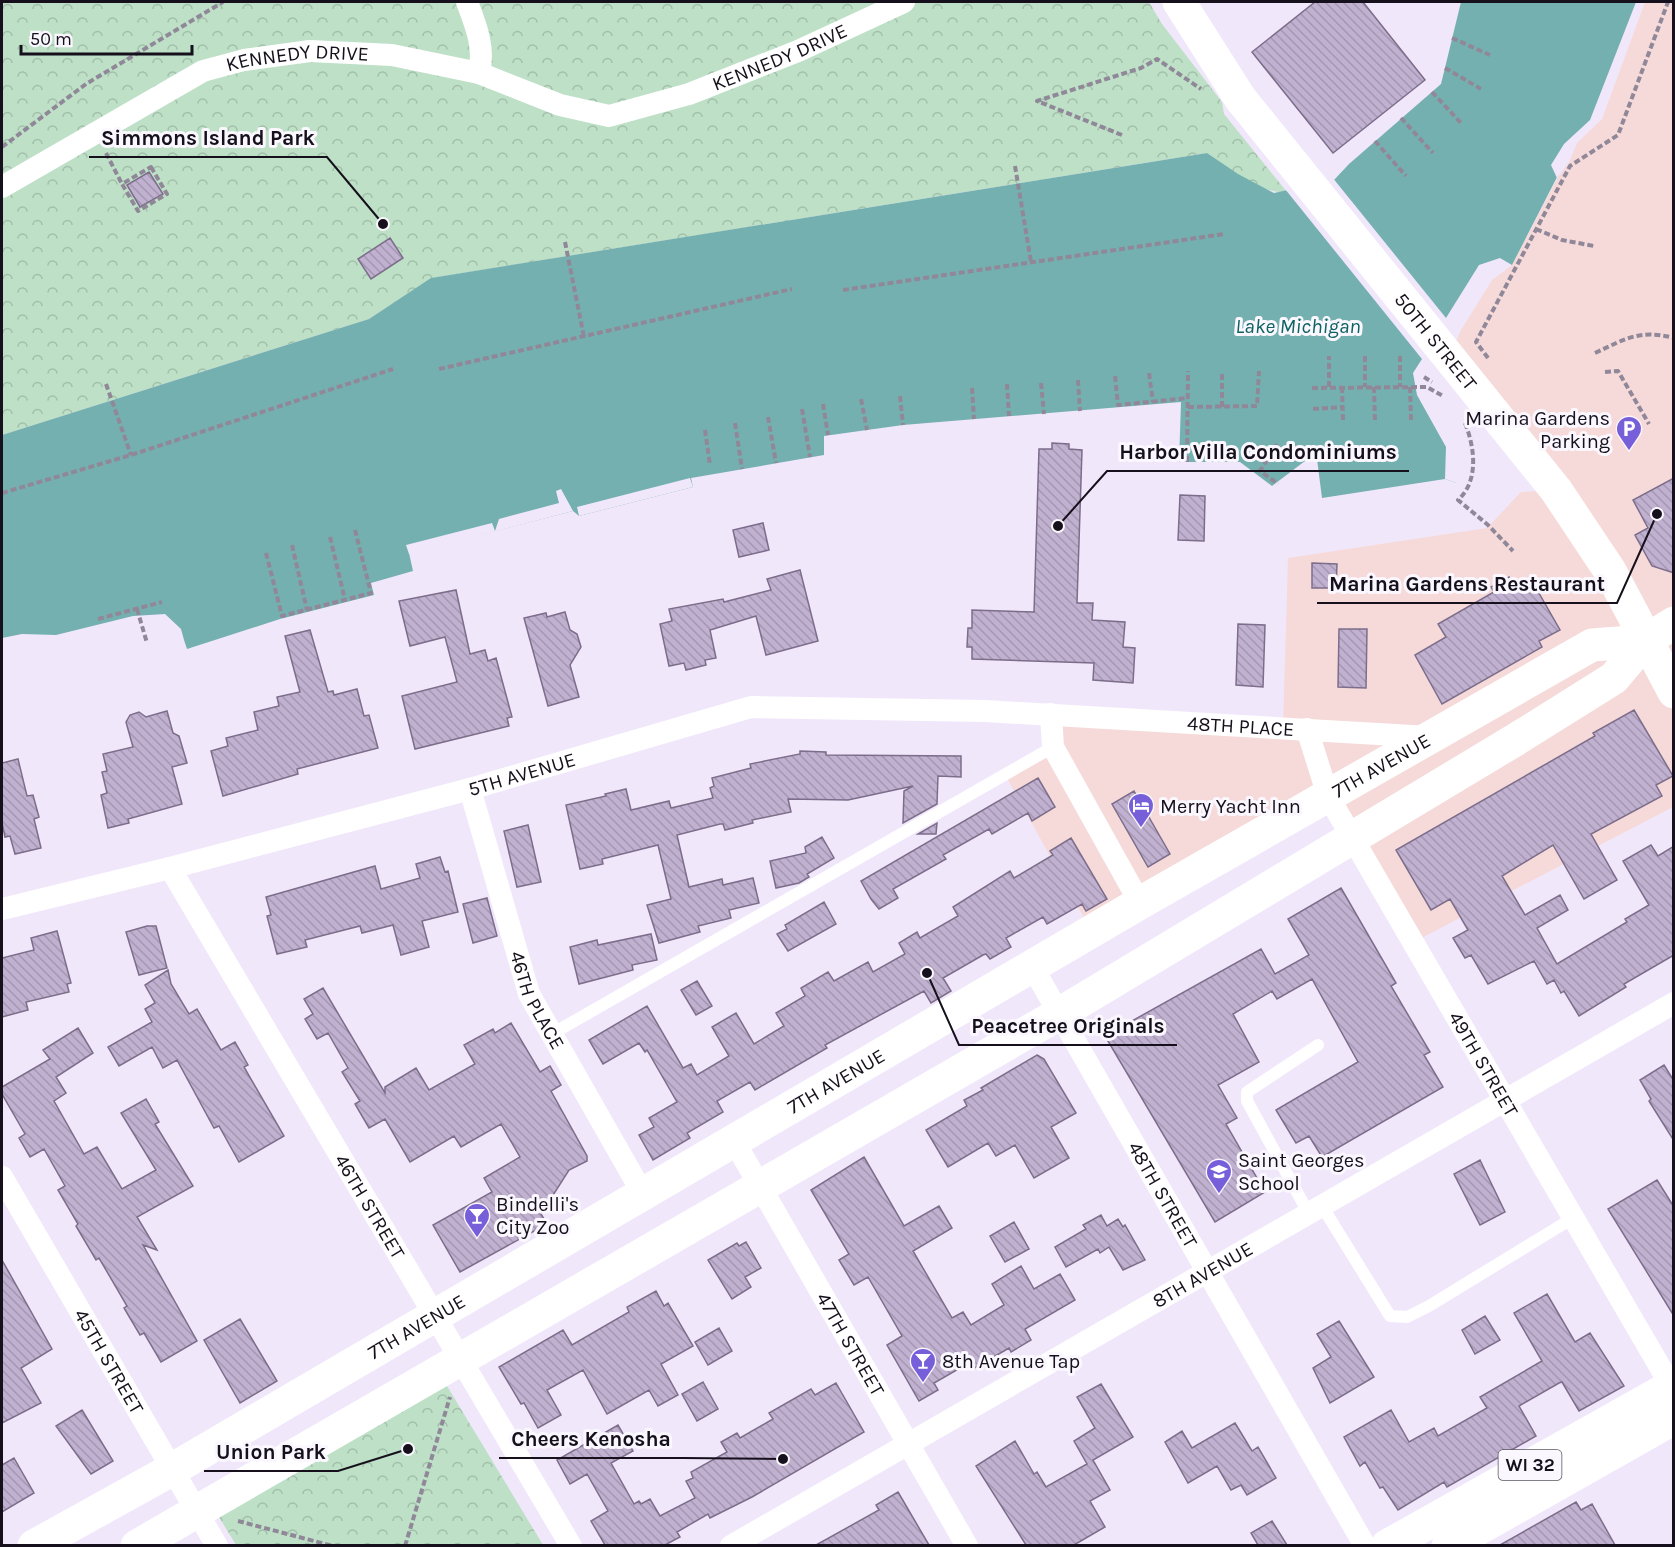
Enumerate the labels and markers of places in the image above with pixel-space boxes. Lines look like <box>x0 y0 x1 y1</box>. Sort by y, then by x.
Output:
callout: Simmons Island Park <box>89 118 327 157</box>
place label: Marina Gardens Parking <box>1465 407 1610 453</box>
parking icon: Marina Gardens Parking <box>1614 414 1644 452</box>
callout: Harbor Villa Condominiums <box>1107 432 1409 471</box>
callout: Marina Gardens Restaurant <box>1317 564 1617 603</box>
hotel icon: Merry Yacht Inn <box>1126 791 1156 829</box>
place label: Merry Yacht Inn <box>1160 795 1301 818</box>
callout: Peacetree Originals <box>959 1006 1177 1045</box>
place label: Saint Georges School <box>1238 1149 1364 1195</box>
school or university icon: Saint Georges School <box>1204 1157 1234 1195</box>
place label: Bindelli's City Zoo <box>496 1193 579 1239</box>
bar icon: Bindelli's City Zoo <box>462 1201 492 1239</box>
bar icon: 8th Avenue Tap <box>908 1346 938 1384</box>
place label: 8th Avenue Tap <box>942 1350 1080 1373</box>
callout: Cheers Kenosha <box>499 1419 683 1458</box>
callout: Union Park <box>204 1432 338 1471</box>

